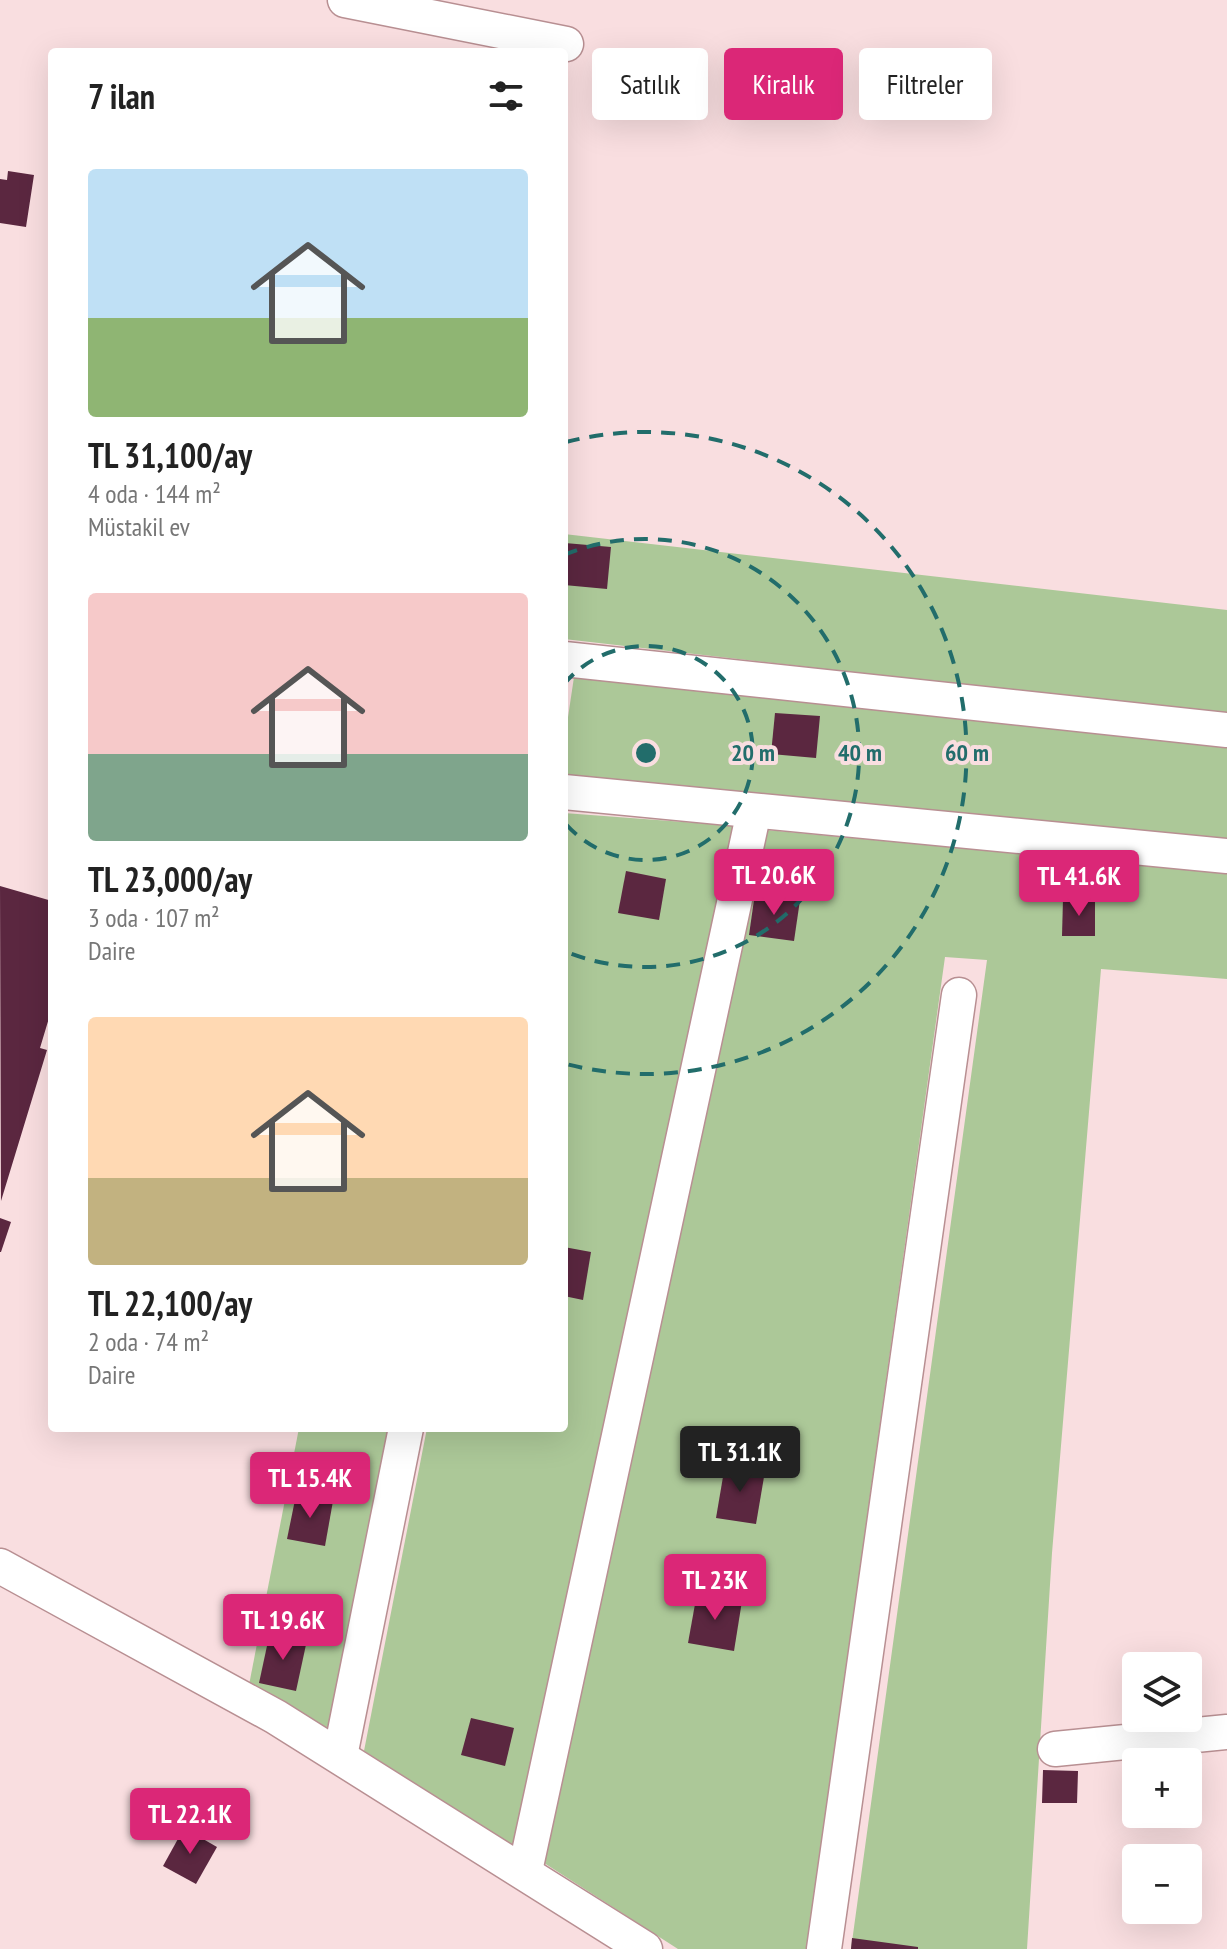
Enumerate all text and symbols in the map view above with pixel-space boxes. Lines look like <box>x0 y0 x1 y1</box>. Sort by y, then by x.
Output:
chip: Satılık <box>592 48 708 120</box>
chip: Kiralık <box>724 48 843 120</box>
chip: Filtreler <box>859 48 992 120</box>
text: 7 ilan <box>88 74 155 118</box>
icon: filters <box>484 74 528 118</box>
icon: home <box>236 221 380 365</box>
text: TL 31,100/ay <box>88 433 252 477</box>
text: 4 oda · 144 m² <box>88 477 221 510</box>
text: Müstakil ev <box>88 510 190 543</box>
icon: home <box>236 645 380 789</box>
text: 20 m <box>731 737 775 768</box>
text: 40 m <box>838 737 882 768</box>
text: 60 m <box>945 737 989 768</box>
centre of rings <box>632 739 660 767</box>
pin: TL 20.6K <box>691 849 857 917</box>
pin: TL 41.6K <box>996 850 1162 918</box>
text: TL 23,000/ay <box>88 857 252 901</box>
text: TL 20.6K <box>732 858 816 891</box>
text: TL 41.6K <box>1037 859 1121 892</box>
text: 3 oda · 107 m² <box>88 901 220 934</box>
text: Daire <box>88 934 136 967</box>
icon: home <box>236 1069 380 1213</box>
text: TL 22,100/ay <box>88 1281 252 1325</box>
text: 2 oda · 74 m² <box>88 1325 209 1358</box>
text: Daire <box>88 1358 136 1391</box>
pin: TL 31.1K <box>657 1426 823 1494</box>
text: TL 31.1K <box>698 1435 782 1468</box>
pin: TL 15.4K <box>227 1452 393 1520</box>
text: TL 15.4K <box>268 1461 352 1494</box>
pin: TL 23K <box>650 1554 780 1622</box>
text: TL 23K <box>682 1563 748 1596</box>
pin: TL 19.6K <box>200 1594 366 1662</box>
text: TL 19.6K <box>241 1603 325 1636</box>
map controls <box>1122 1652 1202 1924</box>
button: layers <box>1122 1652 1202 1732</box>
button: + <box>1122 1748 1202 1828</box>
pin: TL 22.1K <box>107 1788 273 1856</box>
text: TL 22.1K <box>148 1797 232 1830</box>
button: − <box>1122 1844 1202 1924</box>

